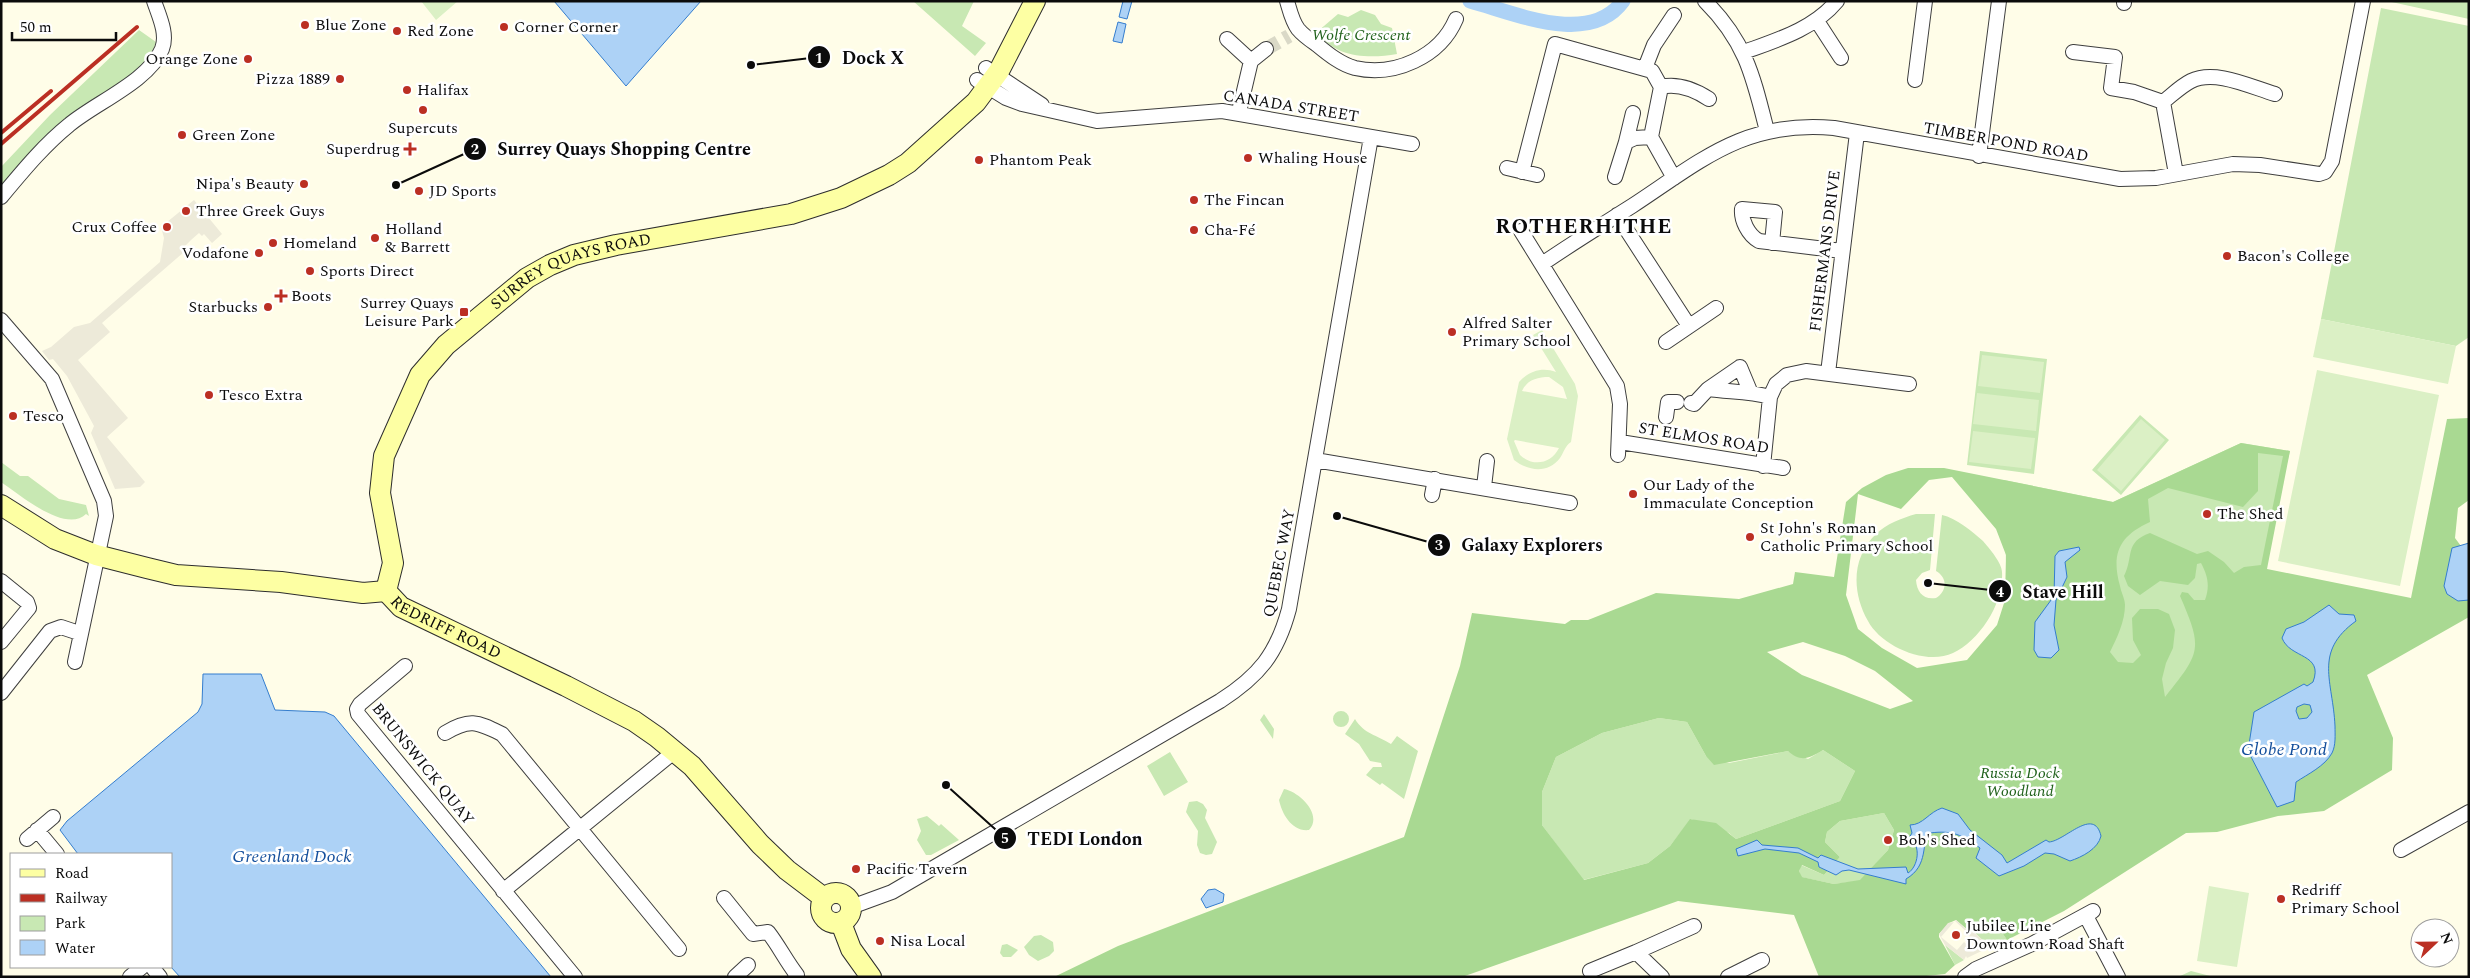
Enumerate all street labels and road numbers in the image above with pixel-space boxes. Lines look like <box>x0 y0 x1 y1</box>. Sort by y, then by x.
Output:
street label: CANADA STREET <box>1221 83 1361 129</box>
street label: TIMBER POND ROAD <box>1921 116 2091 168</box>
street label: FISHERMANS DRIVE <box>1803 169 1847 333</box>
street label: SURREY QUAYS ROAD <box>485 227 653 316</box>
street label: ST ELMOS ROAD <box>1637 416 1771 460</box>
street label: QUEBEC WAY <box>1257 507 1301 619</box>
street label: REDRIFF ROAD <box>384 590 505 665</box>
street label: BRUNSWICK QUAY <box>366 698 480 830</box>

